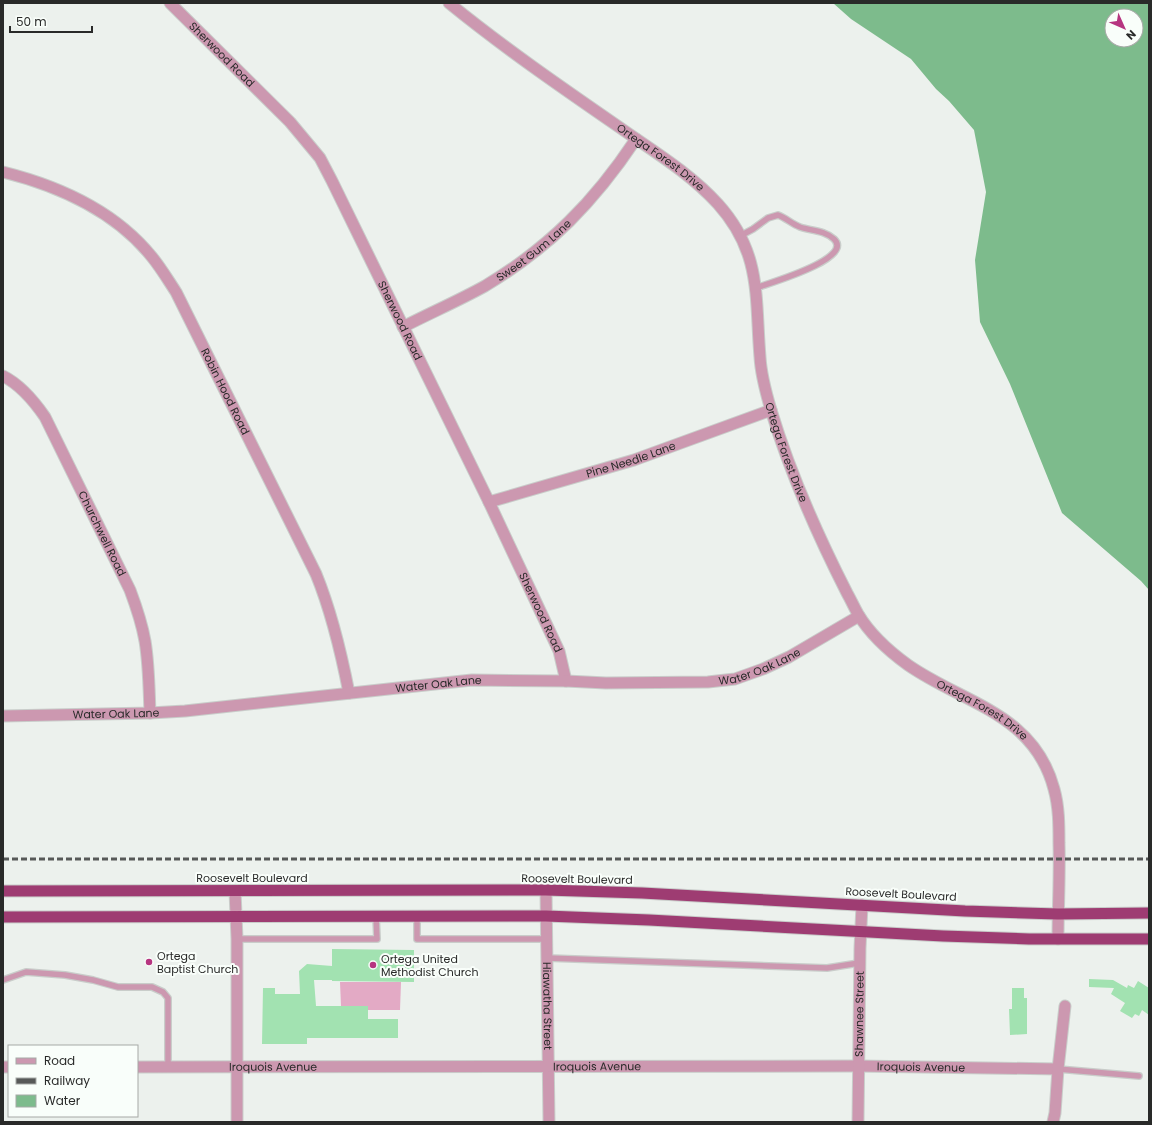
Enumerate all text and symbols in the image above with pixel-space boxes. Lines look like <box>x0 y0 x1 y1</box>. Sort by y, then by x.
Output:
scale bar <box>10 8 92 34</box>
north arrow <box>1104 8 1144 48</box>
text: 50 m <box>16 13 47 30</box>
street label: Sherwood Road <box>185 18 258 91</box>
text: N <box>1122 26 1140 44</box>
street label: Ortega Forest Drive <box>613 120 708 195</box>
street label: Sweet Gum Lane <box>493 216 575 285</box>
street label: Sherwood Road <box>374 278 426 363</box>
street label: Robin Hood Road <box>197 345 254 437</box>
street label: Ortega Forest Drive <box>761 400 812 505</box>
street label: Pine Needle Lane <box>584 437 678 481</box>
street label: Churchwell Road <box>74 488 130 579</box>
street label: Sherwood Road <box>515 570 566 655</box>
street label: Water Oak Lane <box>718 644 804 689</box>
street label: Water Oak Lane <box>394 672 482 696</box>
street label: Ortega Forest Drive <box>934 676 1032 744</box>
street label: Water Oak Lane <box>72 704 160 723</box>
street label: Roosevelt Boulevard <box>196 870 308 886</box>
street label: Roosevelt Boulevard <box>521 870 633 888</box>
street label: Roosevelt Boulevard <box>845 883 957 905</box>
place label: Ortega Baptist Church <box>157 948 238 977</box>
place label: Ortega United Methodist Church <box>381 951 479 980</box>
marker: Ortega Baptist Church <box>144 957 154 967</box>
marker: Ortega United Methodist Church <box>368 960 378 970</box>
street label: Hiawatha Street <box>539 962 556 1050</box>
street label: Shawnee Street <box>851 971 868 1057</box>
legend <box>8 1045 138 1117</box>
text: Road <box>44 1052 75 1069</box>
street label: Iroquois Avenue <box>553 1058 641 1074</box>
street label: Iroquois Avenue <box>877 1058 965 1076</box>
street label: Iroquois Avenue <box>229 1059 317 1075</box>
text: Railway <box>44 1072 90 1089</box>
text: Water <box>44 1092 81 1109</box>

